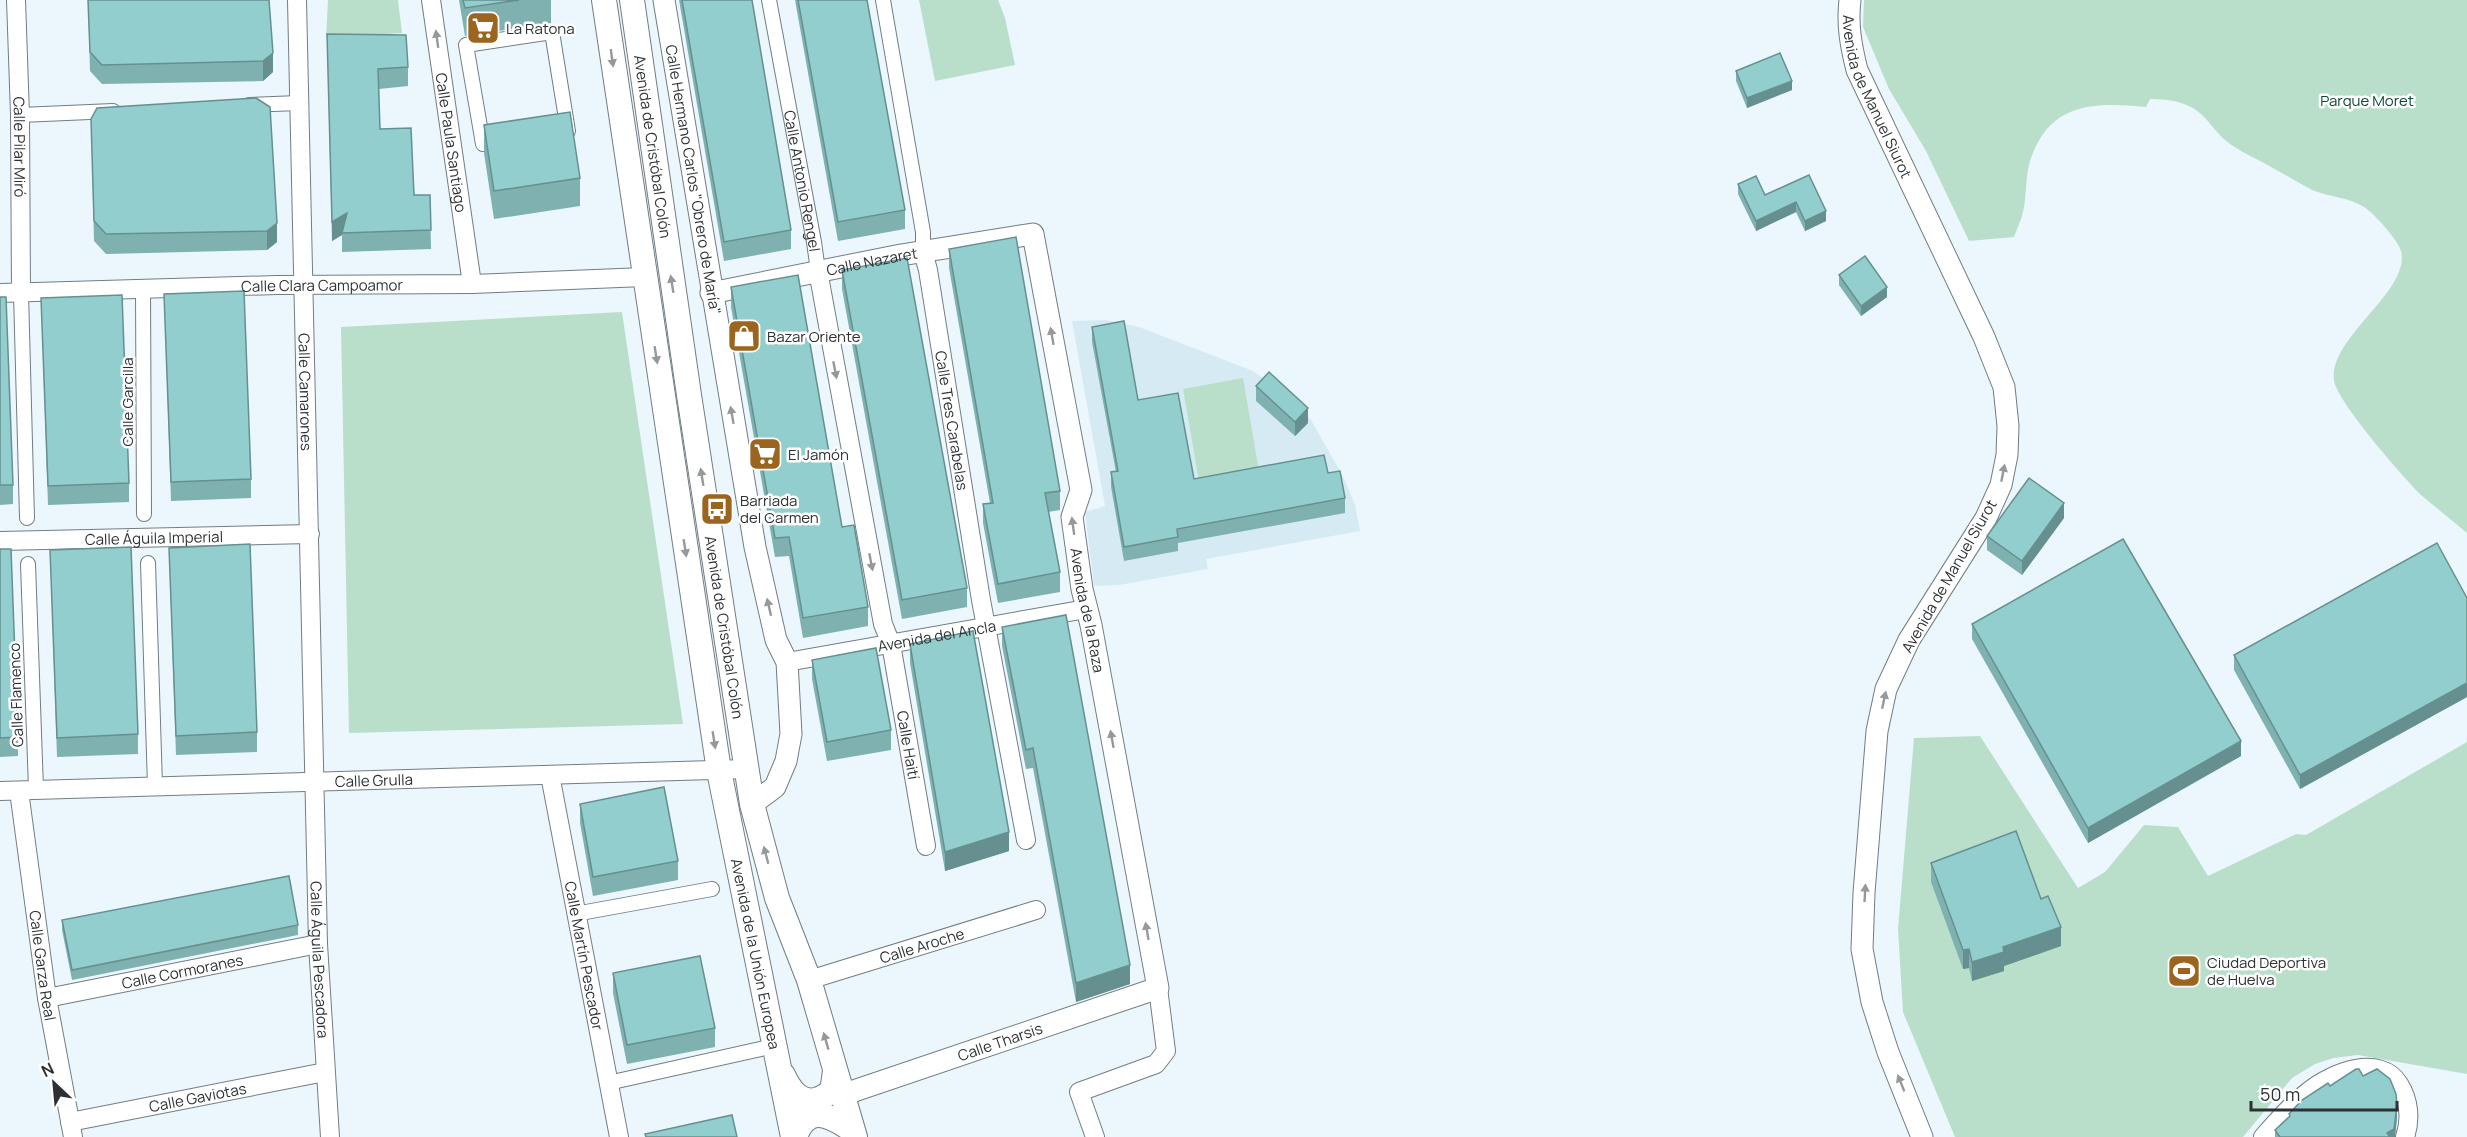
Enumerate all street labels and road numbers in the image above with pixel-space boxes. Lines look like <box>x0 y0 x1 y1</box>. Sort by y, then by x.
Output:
street label: Avenida de Manuel Siurot <box>1838 15 1917 181</box>
street label: Calle Hermano Carlos "Obrero de María" <box>661 43 727 316</box>
street label: Avenida de Cristóbal Colón <box>630 53 677 240</box>
street label: Calle Paula Santiago <box>431 71 472 214</box>
street label: Calle Pilar Miró <box>9 96 31 198</box>
street label: Calle Antonio Rengel <box>779 109 826 253</box>
street label: Calle Nazaret <box>824 242 919 280</box>
street label: Calle Clara Campoamor <box>241 274 403 297</box>
street label: Calle Camarones <box>294 333 318 451</box>
street label: Calle Tres Carabelas <box>931 349 974 492</box>
street label: Calle Garcilla <box>117 358 138 446</box>
street label: Avenida de Manuel Siurot <box>1896 495 2002 657</box>
street label: Calle Águila Imperial <box>85 525 223 550</box>
street label: Avenida de Cristóbal Colón <box>700 534 749 720</box>
street label: Avenida de la Raza <box>1066 547 1110 674</box>
street label: Avenida del Ancla <box>876 615 998 656</box>
street label: Calle Flamenco <box>4 642 28 747</box>
street label: Calle Haití <box>892 709 925 782</box>
street label: Calle Grulla <box>334 768 413 792</box>
street label: Avenida de la Unión Europea <box>726 857 785 1051</box>
street label: Calle Martín Pescador <box>560 880 609 1033</box>
street label: Calle Águila Pescadora <box>306 881 334 1039</box>
street label: Calle Garza Real <box>25 909 61 1022</box>
street label: Calle Aroche <box>877 922 967 968</box>
street label: Calle Cormoranes <box>120 949 245 993</box>
street label: Calle Tharsis <box>955 1018 1045 1066</box>
street label: Calle Gaviotas <box>147 1077 248 1117</box>

